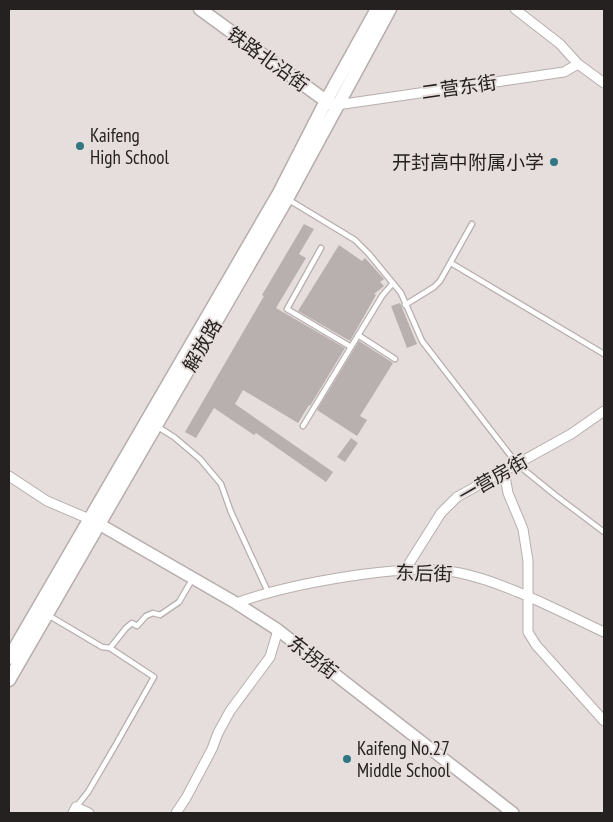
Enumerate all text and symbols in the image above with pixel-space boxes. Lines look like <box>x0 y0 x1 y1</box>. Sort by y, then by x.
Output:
street label: 铁路北沿街 <box>223 21 313 97</box>
street label: 二营东街 <box>420 70 498 104</box>
place label: Kaifeng High School <box>90 123 170 169</box>
marker: Kaifeng High School <box>74 140 86 152</box>
place label: 开封高中附属小学 <box>392 150 544 174</box>
marker: 开封高中附属小学 <box>548 156 560 168</box>
street label: 解放路 <box>177 314 227 376</box>
street label: 一营房街 <box>454 449 532 507</box>
street label: 东后街 <box>395 560 453 586</box>
street label: 东拐街 <box>283 630 343 684</box>
place label: Kaifeng No.27 Middle School <box>357 736 451 782</box>
marker: Kaifeng No.27 Middle School <box>341 753 353 765</box>

